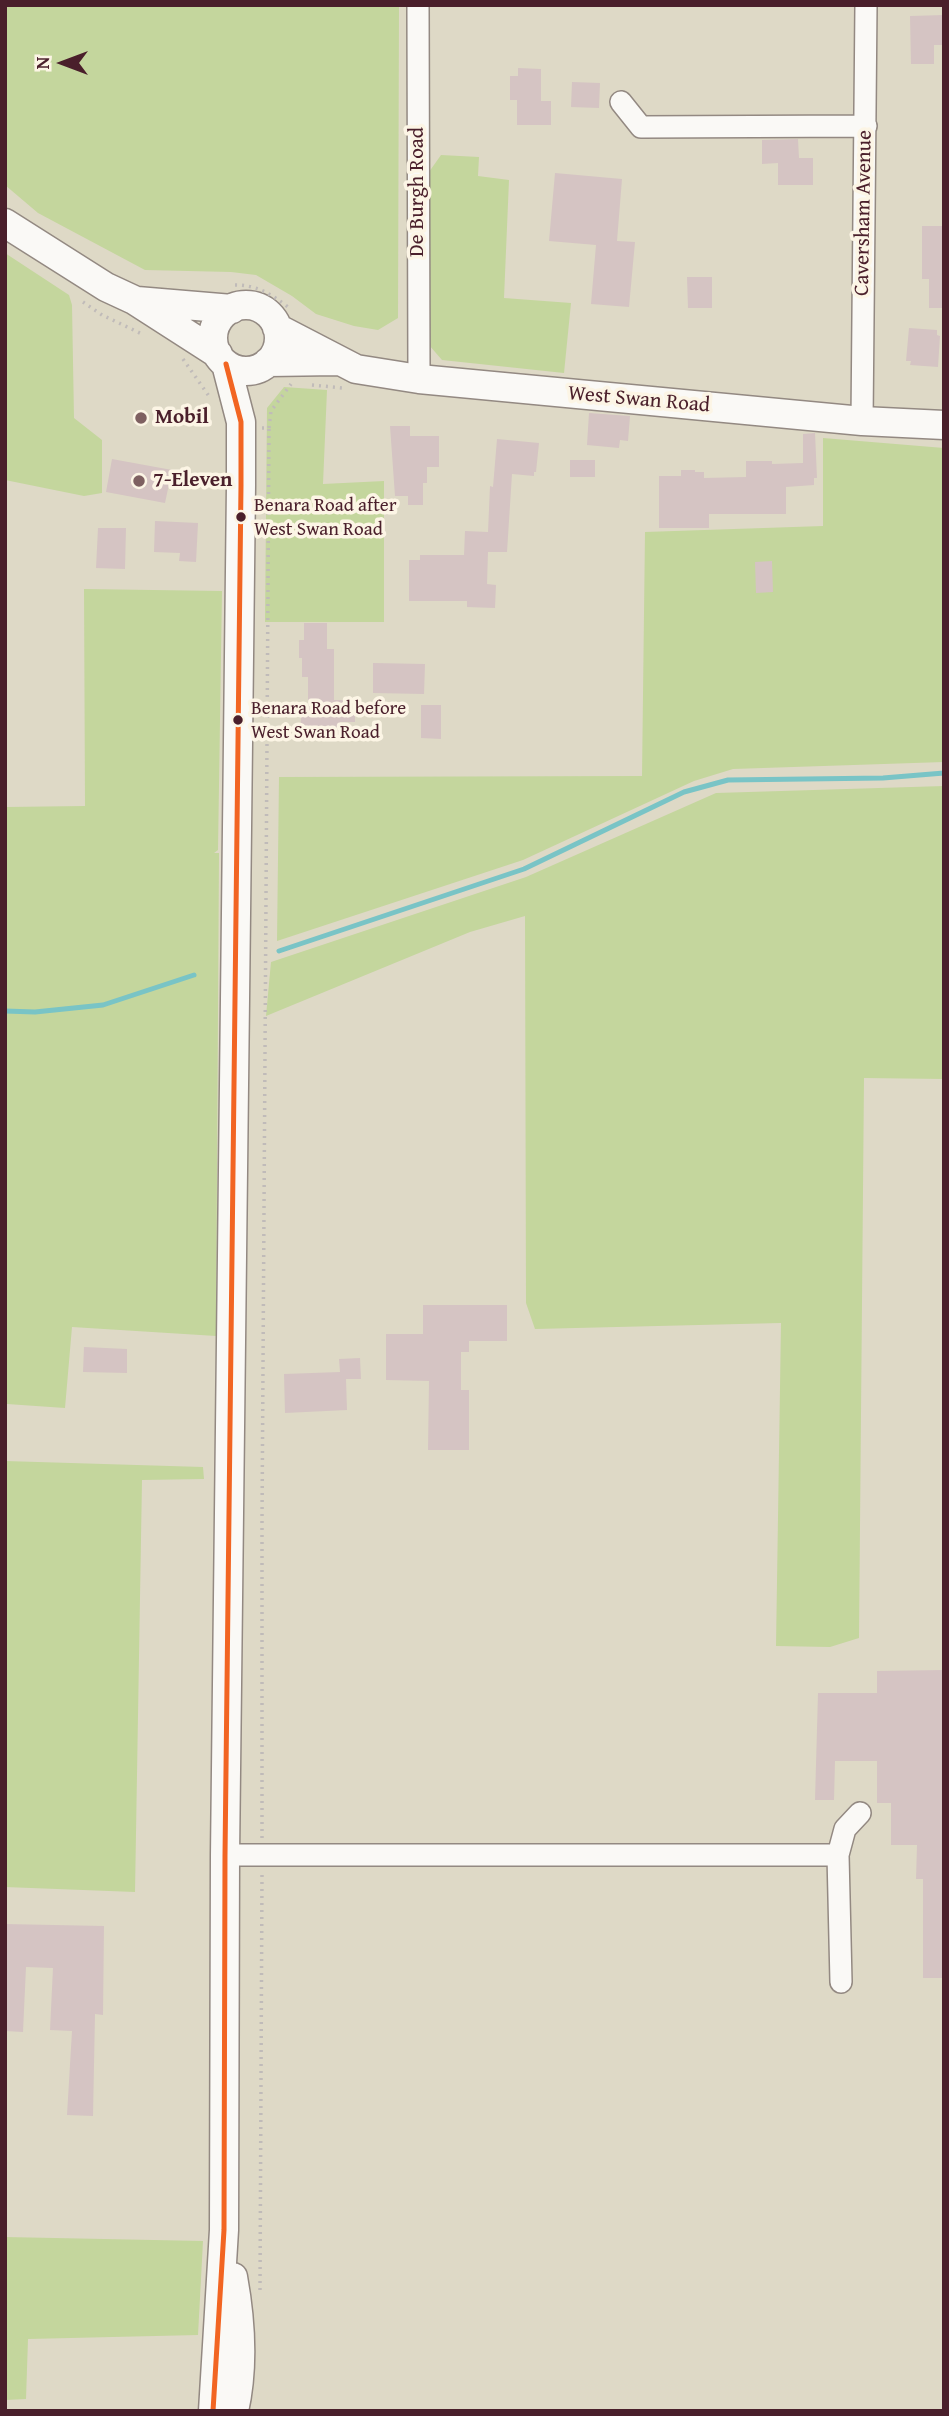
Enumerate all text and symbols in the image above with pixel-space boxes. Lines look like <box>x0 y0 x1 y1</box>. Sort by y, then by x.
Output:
north arrow <box>28 28 98 98</box>
text: N <box>28 57 56 69</box>
street label: De Burgh Road <box>405 127 431 257</box>
street label: Caversham Avenue <box>850 130 878 296</box>
street label: West Swan Road <box>567 381 711 419</box>
place label: Mobil <box>155 405 209 431</box>
marker: Mobil <box>133 410 149 426</box>
place label: 7-Eleven <box>153 468 233 494</box>
marker: 7-Eleven <box>131 473 147 489</box>
place label: Benara Road after West Swan Road <box>254 495 397 539</box>
marker: Benara Road after West Swan Road <box>234 510 248 524</box>
place label: Benara Road before West Swan Road <box>251 698 406 742</box>
marker: Benara Road before West Swan Road <box>231 713 245 727</box>

